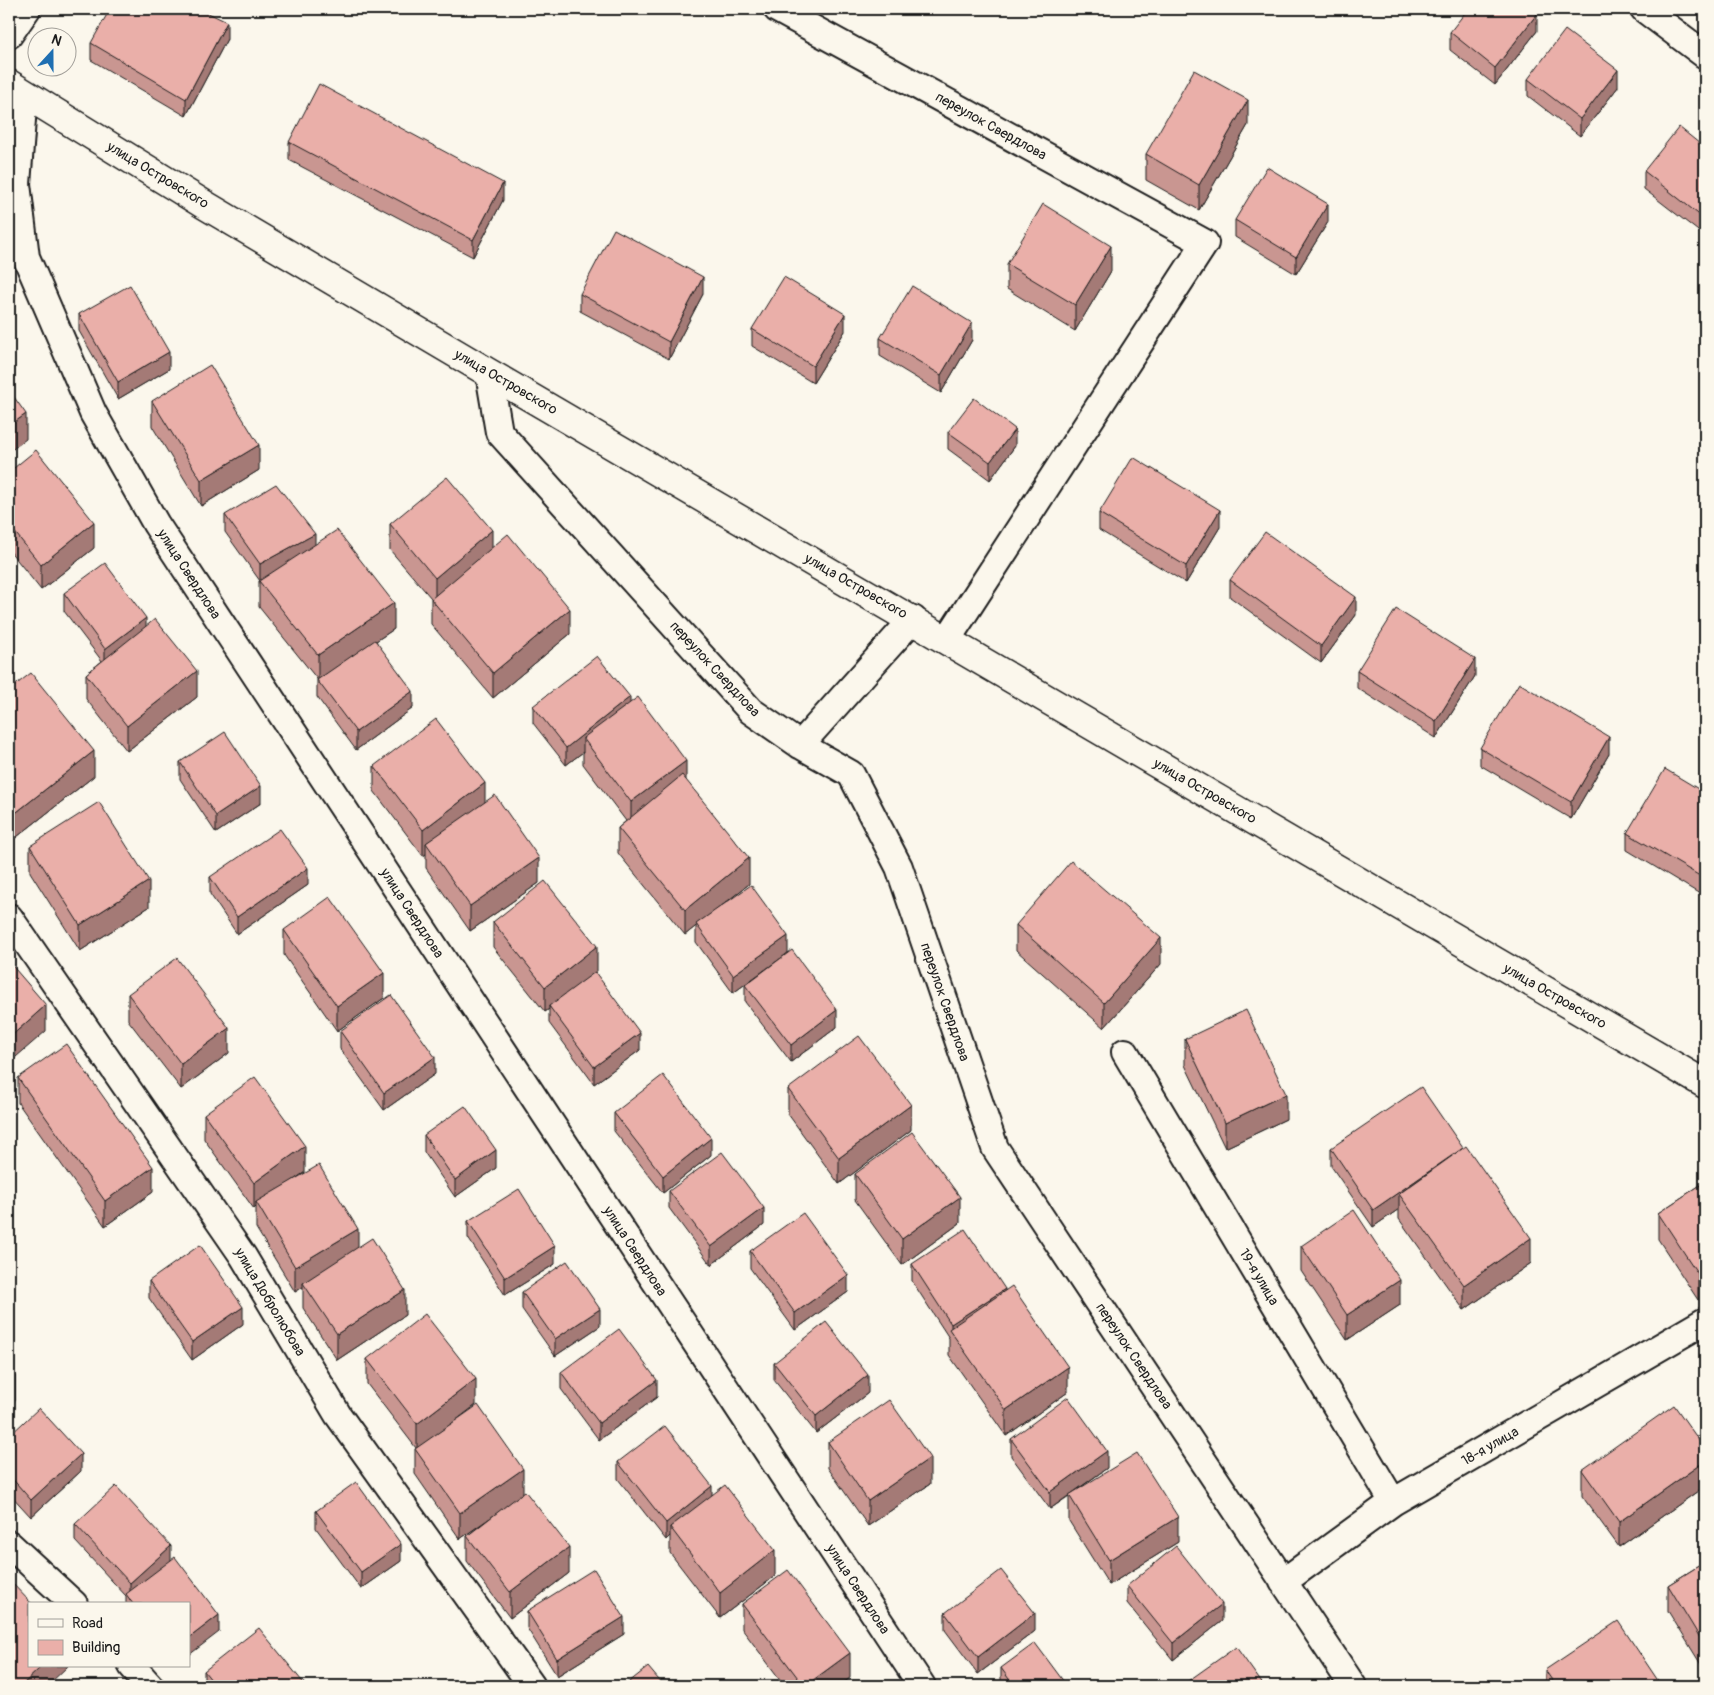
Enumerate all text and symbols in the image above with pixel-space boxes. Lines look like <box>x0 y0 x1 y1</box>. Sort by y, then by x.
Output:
north arrow <box>28 28 78 78</box>
text: N <box>49 31 64 50</box>
street label: переулок Свердлова <box>932 88 1050 164</box>
street label: улица Островского <box>103 137 212 212</box>
street label: улица Островского <box>451 345 561 419</box>
street label: улица Свердлова <box>153 525 224 622</box>
street label: улица Островского <box>801 549 911 623</box>
street label: переулок Свердлова <box>666 618 764 720</box>
street label: улица Островского <box>1150 754 1260 828</box>
street label: улица Свердлова <box>376 864 447 961</box>
street label: переулок Свердлова <box>917 940 973 1064</box>
street label: улица Островского <box>1500 959 1610 1033</box>
street label: улица Свердлова <box>599 1202 670 1299</box>
street label: улица Добролюбова <box>230 1244 309 1359</box>
street label: 19-я улица <box>1235 1246 1283 1308</box>
street label: переулок Свердлова <box>1092 1300 1176 1412</box>
street label: 18-я улица <box>1458 1423 1522 1469</box>
street label: улица Свердлова <box>822 1540 893 1637</box>
legend <box>28 1602 190 1668</box>
text: Road <box>72 1614 103 1633</box>
text: Building <box>72 1638 120 1657</box>

